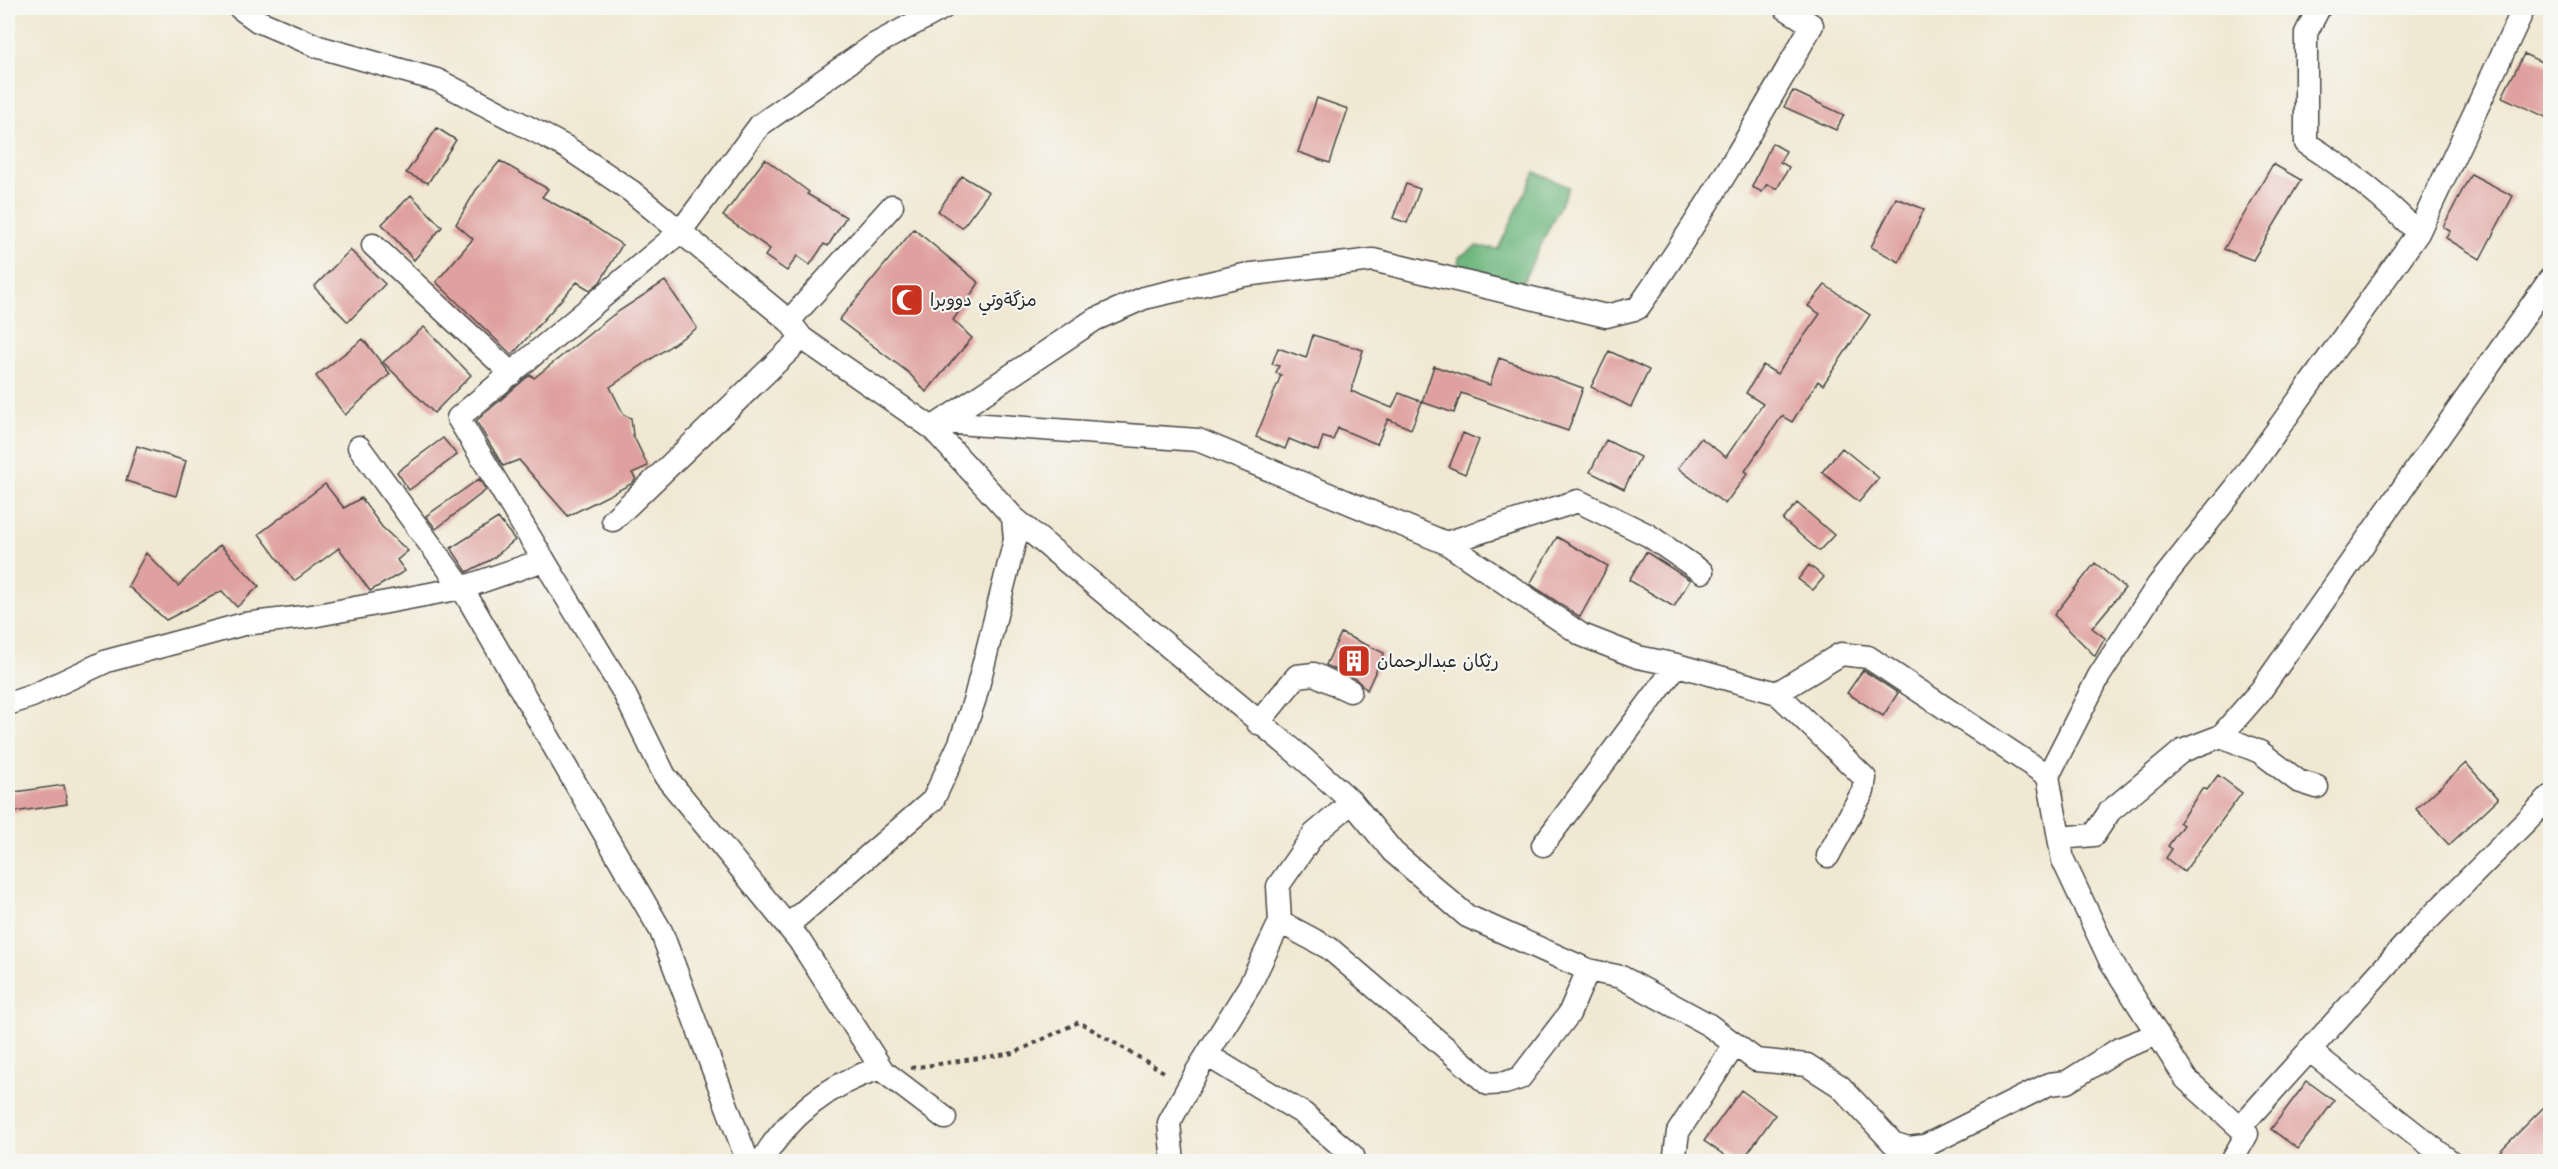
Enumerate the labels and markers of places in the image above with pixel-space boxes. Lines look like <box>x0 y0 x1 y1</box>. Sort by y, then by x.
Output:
mosque icon: مزگةوتي دووبرا <box>889 282 925 318</box>
place label: مزگةوتي دووبرا <box>930 288 1037 316</box>
building icon: رێكان عبدالرحمان <box>1336 643 1372 679</box>
place label: رێكان عبدالرحمان <box>1377 649 1499 673</box>

